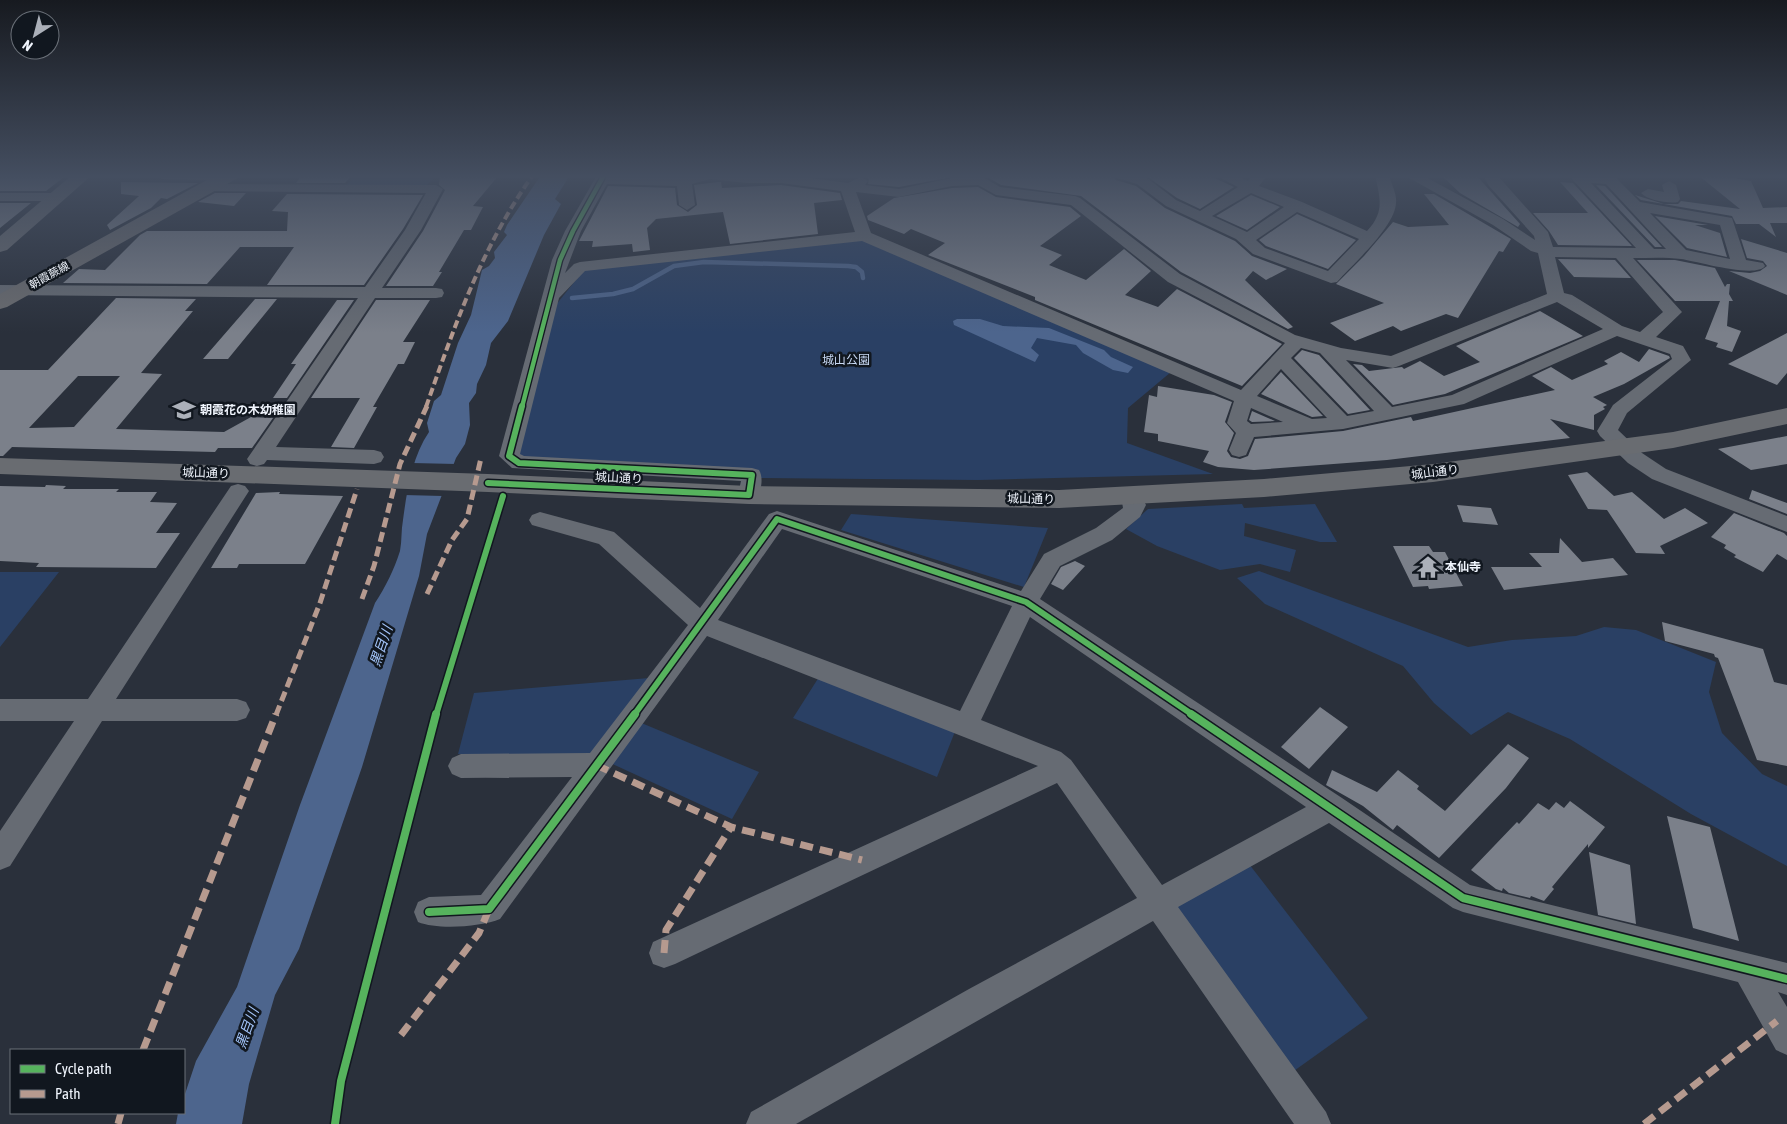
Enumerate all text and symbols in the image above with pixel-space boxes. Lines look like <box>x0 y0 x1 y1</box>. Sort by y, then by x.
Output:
north arrow <box>10 10 60 60</box>
text: N <box>19 37 35 54</box>
street label: 朝霞蕨線 <box>27 259 71 291</box>
park label: 城山公園 <box>822 353 870 367</box>
school or university icon: 朝霞花の木幼稚園 <box>171 397 197 423</box>
place label: 朝霞花の木幼稚園 <box>200 403 296 417</box>
street label: 城山通り <box>1410 462 1460 482</box>
street label: 城山通り <box>182 465 230 481</box>
street label: 城山通り <box>595 470 643 486</box>
street label: 城山通り <box>1007 492 1055 506</box>
temple icon: 本仙寺 <box>1415 554 1441 580</box>
place label: 本仙寺 <box>1445 560 1481 574</box>
water label: 黒目川 <box>367 622 396 668</box>
water label: 黒目川 <box>232 1004 262 1050</box>
legend <box>10 1049 185 1114</box>
text: Cycle path <box>55 1060 112 1077</box>
text: Path <box>55 1085 81 1102</box>

